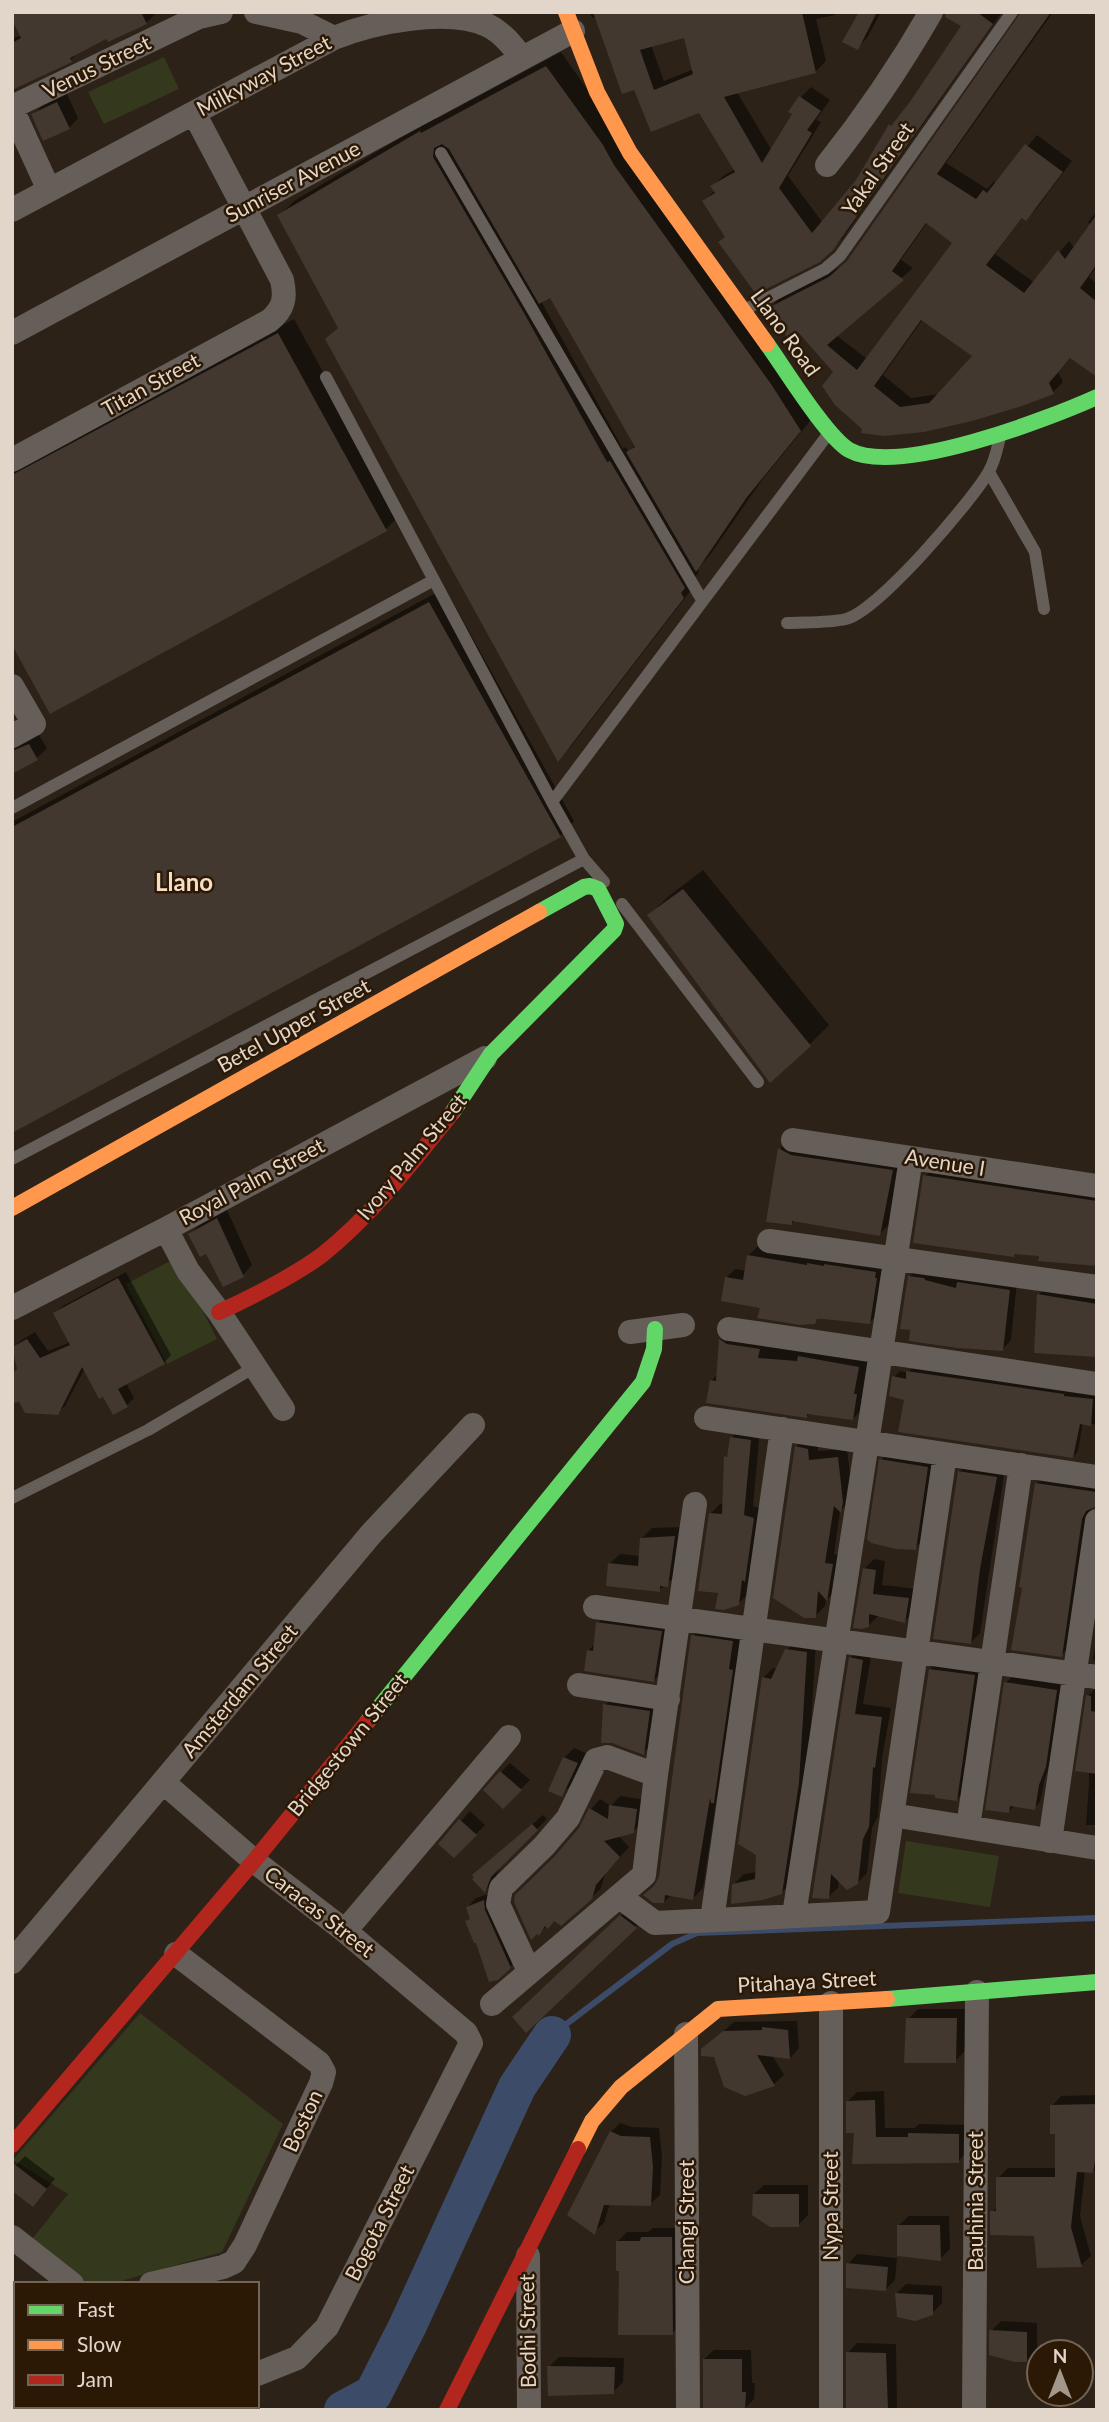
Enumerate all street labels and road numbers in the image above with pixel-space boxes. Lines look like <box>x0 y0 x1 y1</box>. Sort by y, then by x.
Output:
street label: Venus Street <box>38 29 155 103</box>
street label: Milkyway Street <box>192 29 335 121</box>
street label: Yakal Street <box>836 116 918 220</box>
street label: Sunriser Avenue <box>221 135 364 227</box>
street label: Llano Road <box>746 284 826 381</box>
street label: Titan Street <box>97 346 204 421</box>
street label: Betel Upper Street <box>212 972 375 1077</box>
street label: Ivory Palm Street <box>351 1088 471 1224</box>
street label: Royal Palm Street <box>174 1132 329 1230</box>
street label: Avenue I <box>903 1143 987 1180</box>
street label: Amsterdam Street <box>176 1618 302 1762</box>
street label: Bridgestown Street <box>281 1667 412 1821</box>
street label: Caracas Street <box>260 1860 380 1962</box>
street label: Pitahaya Street <box>737 1964 878 1997</box>
street label: Boston <box>276 2085 327 2155</box>
street label: Bauhinia Street <box>962 2130 987 2271</box>
street label: Nypa Street <box>817 2151 842 2261</box>
street label: Changi Street <box>673 2159 698 2284</box>
street label: Bogota Street <box>339 2160 419 2284</box>
street label: Bodhi Street <box>513 2273 540 2388</box>

